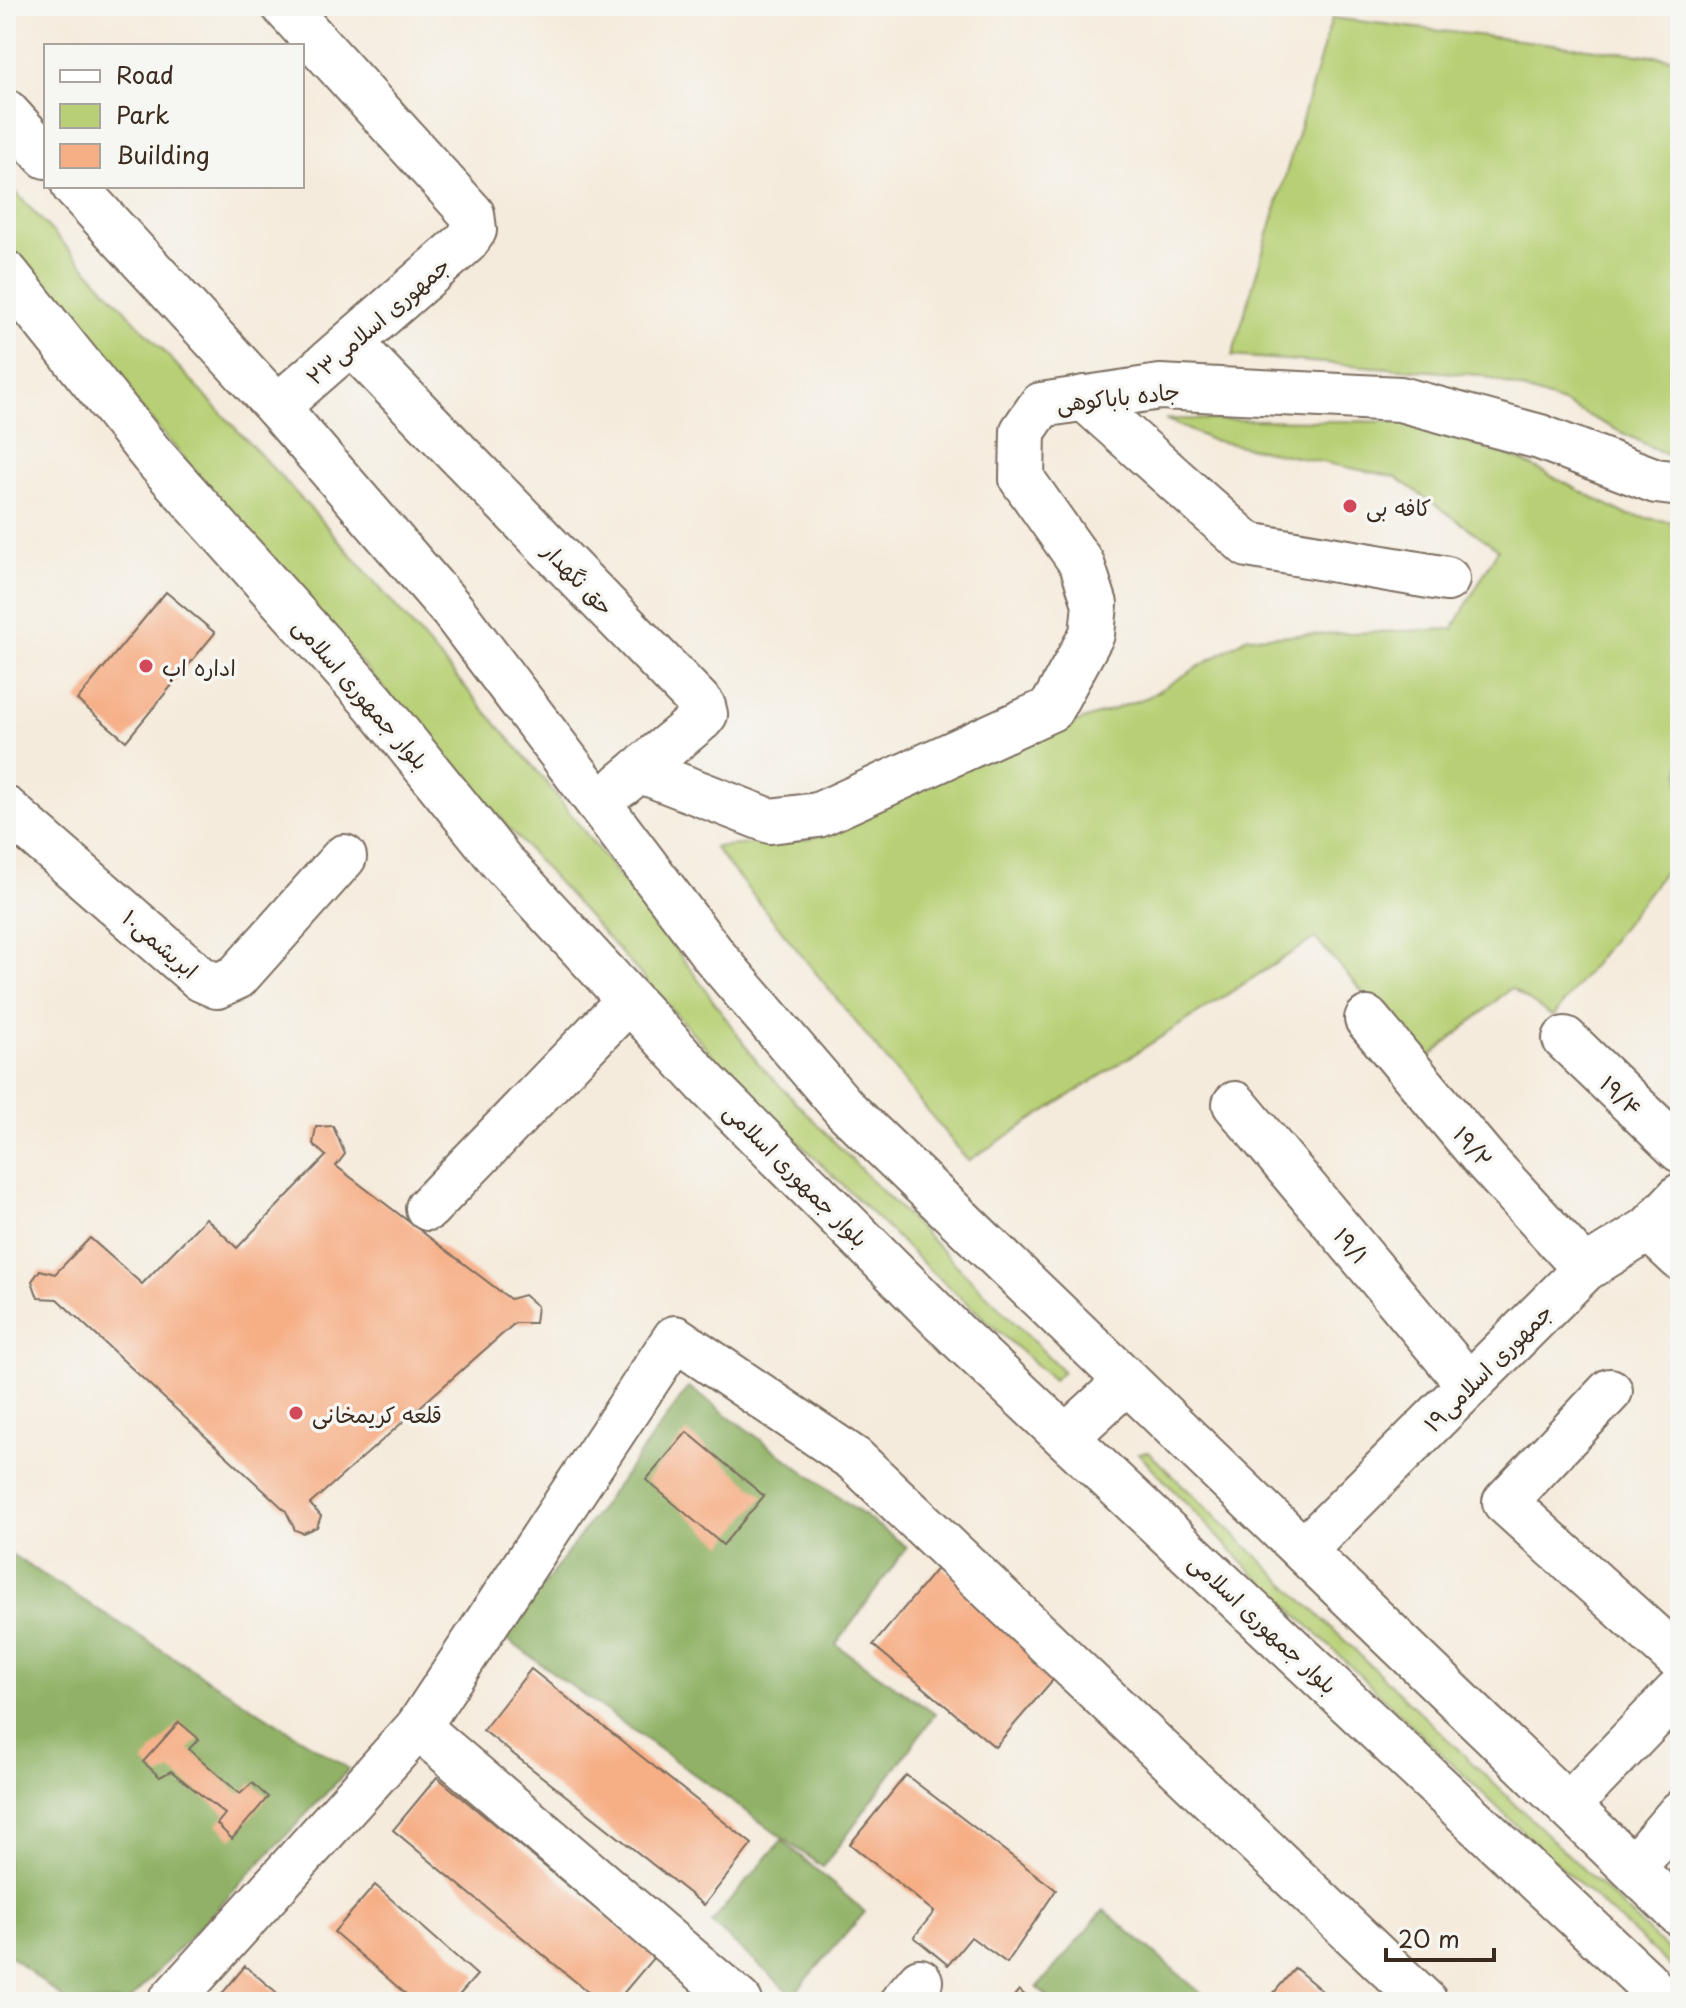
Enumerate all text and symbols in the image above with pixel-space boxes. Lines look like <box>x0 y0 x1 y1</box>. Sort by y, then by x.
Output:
legend <box>44 44 304 188</box>
text: Road <box>116 56 174 92</box>
text: Park <box>116 96 170 132</box>
text: Building <box>116 136 210 172</box>
street label: جمهوری اسلامی۲۳ <box>298 248 456 392</box>
street label: جاده باباکوهی <box>1055 373 1181 419</box>
place label: کافه بی <box>1366 490 1431 523</box>
marker: کافه بی <box>1341 497 1359 515</box>
street label: حق نگهدار <box>535 533 622 622</box>
street label: بلوار جمهوری اسلامی <box>286 610 438 776</box>
place label: اداره اب <box>162 650 236 683</box>
marker: اداره اب <box>137 657 155 675</box>
street label: ابریشمی۱۰ <box>116 901 206 985</box>
street label: ۱۹/۴ <box>1594 1067 1650 1123</box>
street label: بلوار جمهوری اسلامی <box>717 1094 877 1254</box>
street label: ۱۹/۲ <box>1447 1118 1501 1174</box>
street label: ۱۹/۱ <box>1327 1220 1377 1270</box>
street label: جمهوری اسلامی۱۹ <box>1415 1295 1559 1439</box>
place label: قلعه کریمخانی <box>312 1397 442 1430</box>
marker: قلعه کریمخانی <box>287 1404 305 1422</box>
street label: بلوار جمهوری اسلامی <box>1182 1545 1346 1701</box>
scale bar <box>1386 1912 1494 1962</box>
text: 20 m <box>1398 1920 1460 1956</box>

